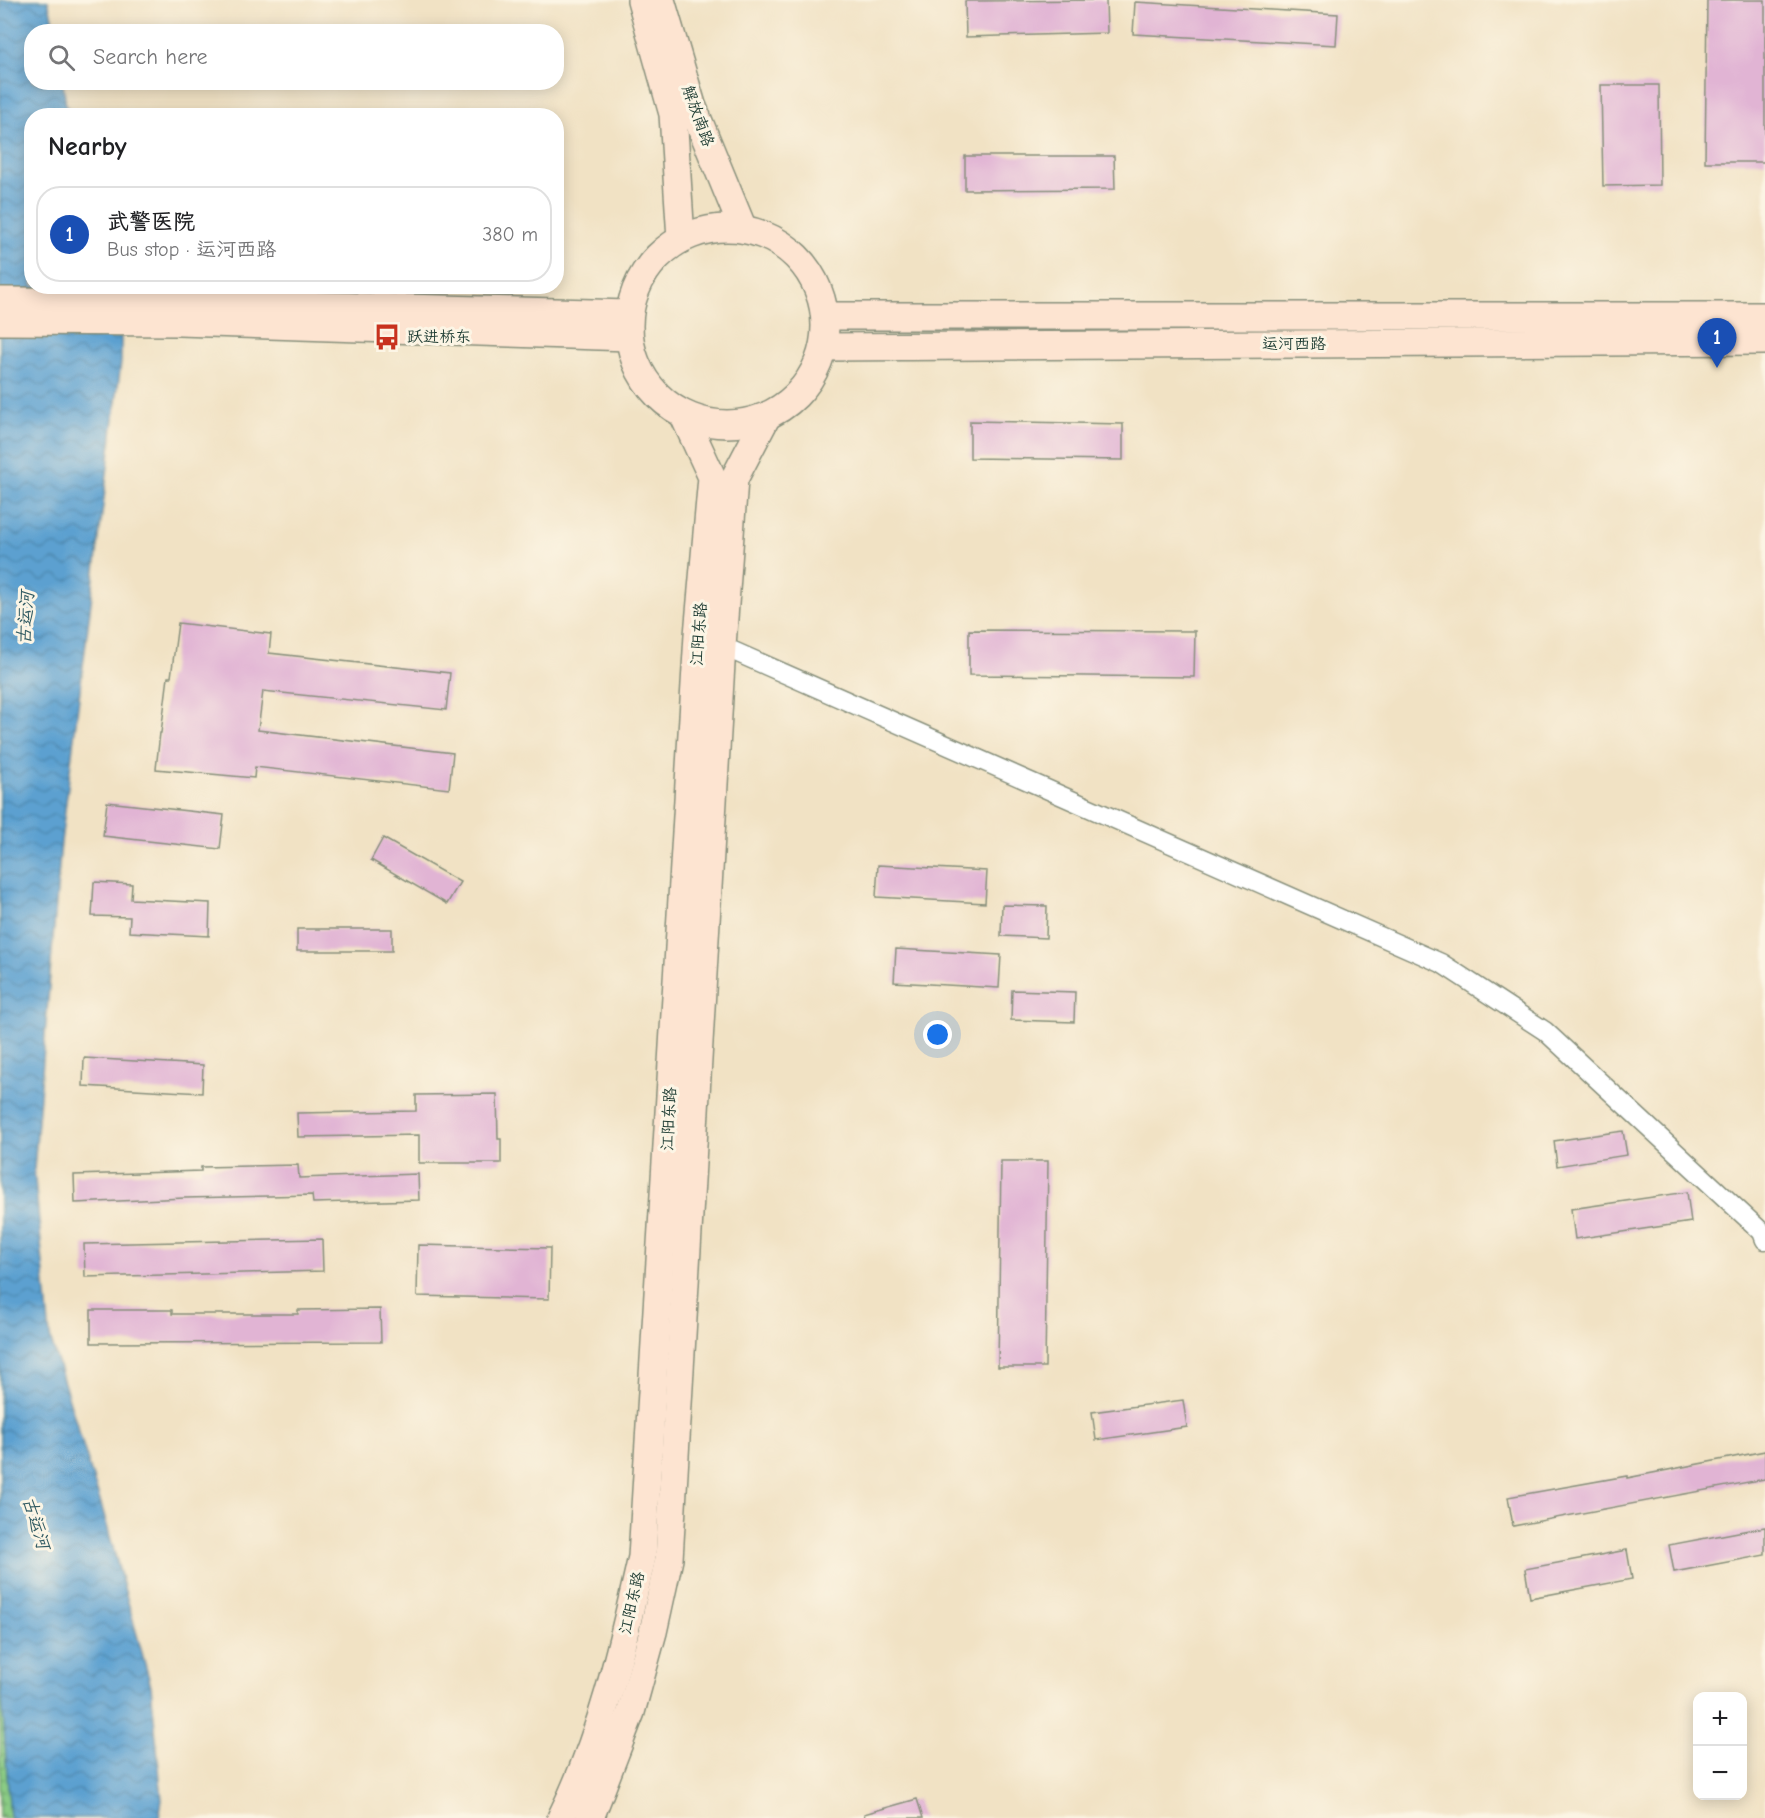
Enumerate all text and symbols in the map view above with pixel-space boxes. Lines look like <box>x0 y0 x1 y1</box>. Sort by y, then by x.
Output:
search box <box>24 24 564 90</box>
icon: search <box>45 41 78 74</box>
text: Search here <box>93 44 208 70</box>
street label: 解放南路 <box>679 83 717 149</box>
text: Nearby <box>48 132 127 162</box>
text: 武警医院 <box>107 209 195 235</box>
text: 1 <box>66 223 73 246</box>
text: 380 m <box>482 223 538 246</box>
text: Bus stop · 运河西路 <box>107 238 276 261</box>
pin: 1 <box>1698 318 1736 368</box>
bus stop icon: 跃进桥东 <box>372 322 402 352</box>
place label: 跃进桥东 <box>407 328 471 346</box>
street label: 运河西路 <box>1262 335 1326 353</box>
water label: 古运河 <box>14 587 39 646</box>
street label: 江阳东路 <box>688 601 710 667</box>
your location <box>923 1020 952 1049</box>
street label: 江阳东路 <box>658 1087 680 1151</box>
water label: 古运河 <box>18 1494 55 1555</box>
street label: 江阳东路 <box>616 1570 648 1636</box>
map controls <box>1693 1692 1747 1800</box>
button: + <box>1693 1692 1747 1746</box>
button: − <box>1693 1746 1747 1800</box>

